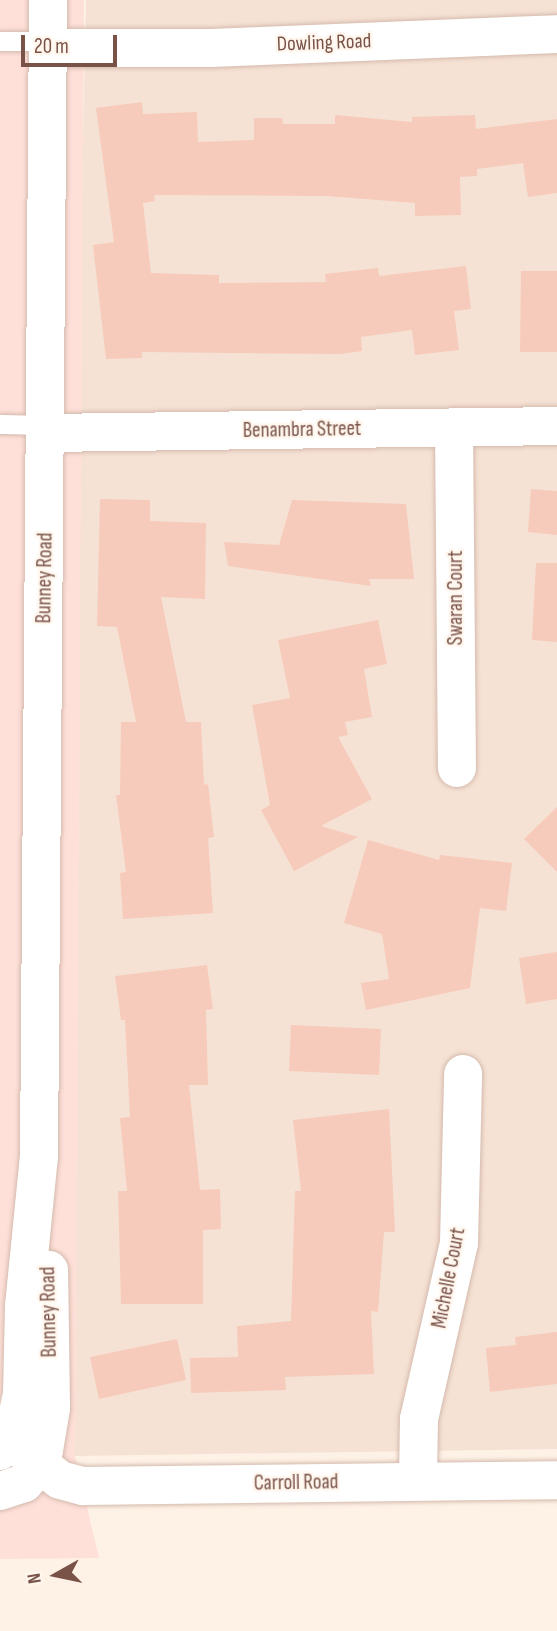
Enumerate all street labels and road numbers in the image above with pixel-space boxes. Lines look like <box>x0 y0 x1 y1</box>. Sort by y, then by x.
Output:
street label: Dowling Road <box>276 29 372 57</box>
street label: Benambra Street <box>243 416 361 444</box>
street label: Bunney Road <box>32 532 58 624</box>
street label: Swaran Court <box>443 551 469 645</box>
street label: Michelle Court <box>427 1226 471 1330</box>
street label: Bunney Road <box>36 1266 62 1358</box>
street label: Carroll Road <box>254 1470 338 1496</box>

